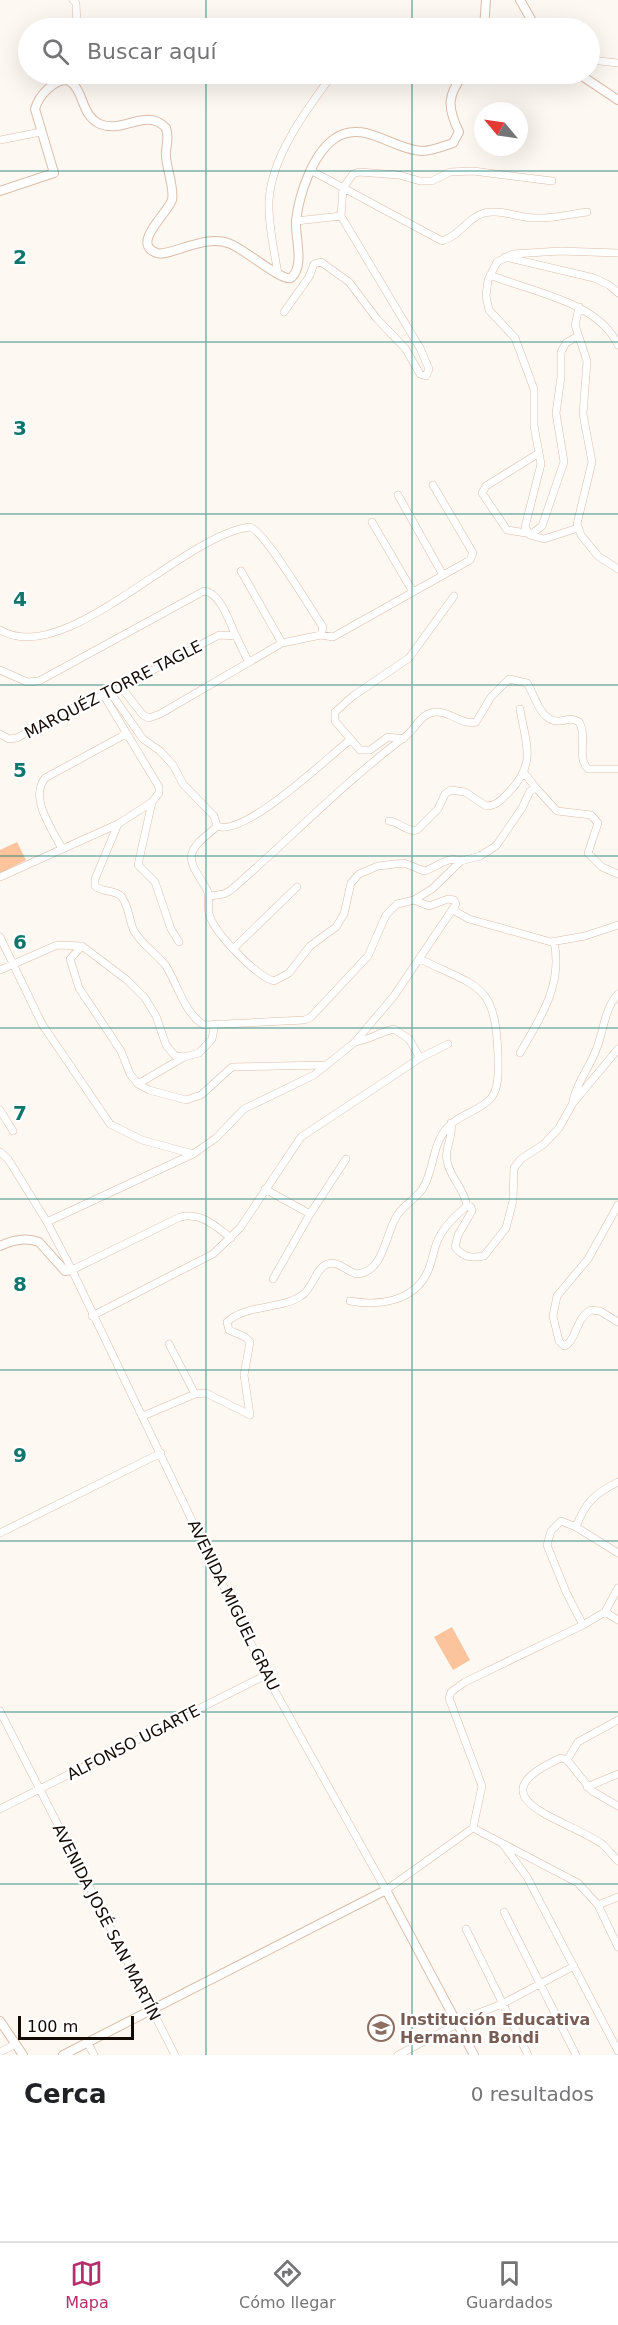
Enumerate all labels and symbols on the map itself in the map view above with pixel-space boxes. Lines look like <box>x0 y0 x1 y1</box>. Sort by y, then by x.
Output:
north arrow <box>474 102 528 156</box>
text: 2 <box>13 245 27 269</box>
text: 3 <box>13 416 27 440</box>
text: 4 <box>13 587 27 611</box>
street label: MARQUÉZ TORRE TAGLE <box>21 636 205 743</box>
text: 5 <box>13 758 27 782</box>
text: 6 <box>13 930 27 954</box>
text: 7 <box>13 1101 27 1125</box>
text: 8 <box>13 1272 27 1296</box>
text: 9 <box>13 1443 27 1467</box>
street label: AVENIDA MIGUEL GRAU <box>184 1517 283 1694</box>
street label: ALFONSO UGARTE <box>64 1701 203 1784</box>
street label: AVENIDA JOSÉ SAN MARTÍN <box>49 1821 165 2024</box>
place label: Institución Educativa Hermann Bondi <box>400 2010 590 2047</box>
scale bar <box>18 2013 134 2040</box>
school or university icon: Institución Educativa Hermann Bondi <box>366 2013 396 2043</box>

